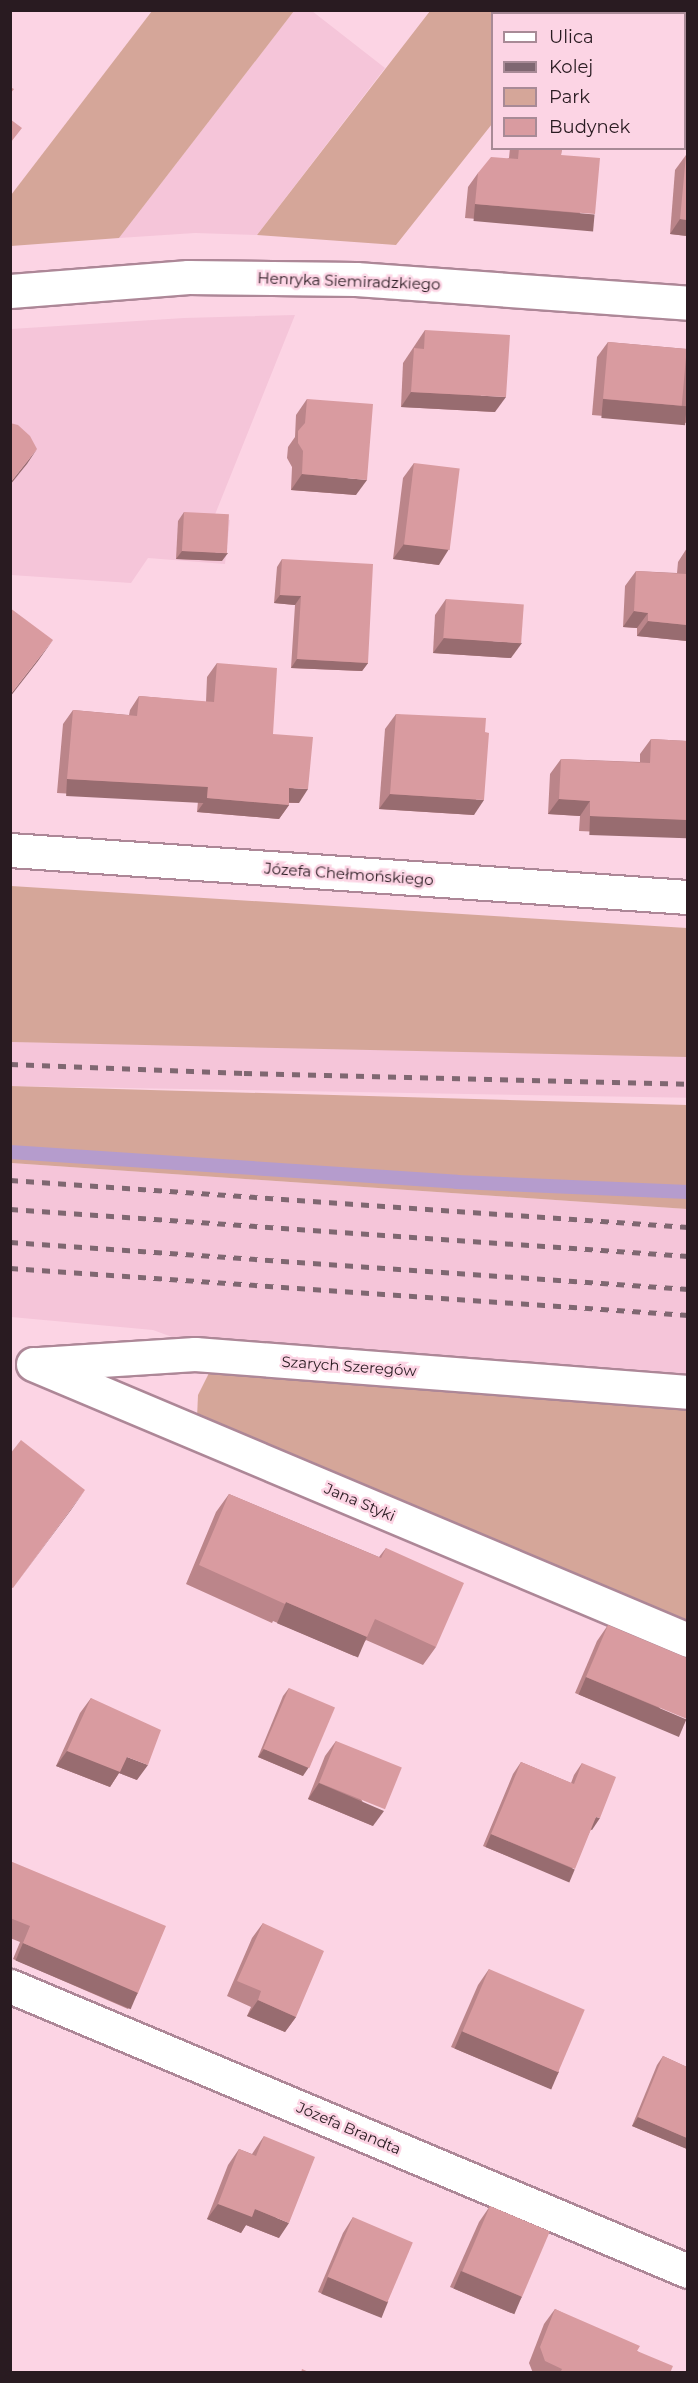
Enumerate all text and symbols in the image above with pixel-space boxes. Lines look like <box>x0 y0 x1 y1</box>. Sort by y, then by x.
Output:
legend <box>491 12 686 150</box>
text: Ulica <box>549 26 594 48</box>
text: Kolej <box>549 56 593 78</box>
text: Park <box>549 86 590 108</box>
text: Budynek <box>549 116 630 138</box>
street label: Henryka Siemiradzkiego <box>257 269 441 293</box>
street label: Józefa Chełmońskiego <box>264 859 434 889</box>
street label: Szarych Szeregów <box>281 1352 417 1380</box>
street label: Jana Styki <box>322 1479 398 1525</box>
street label: Józefa Brandta <box>294 2098 404 2158</box>

